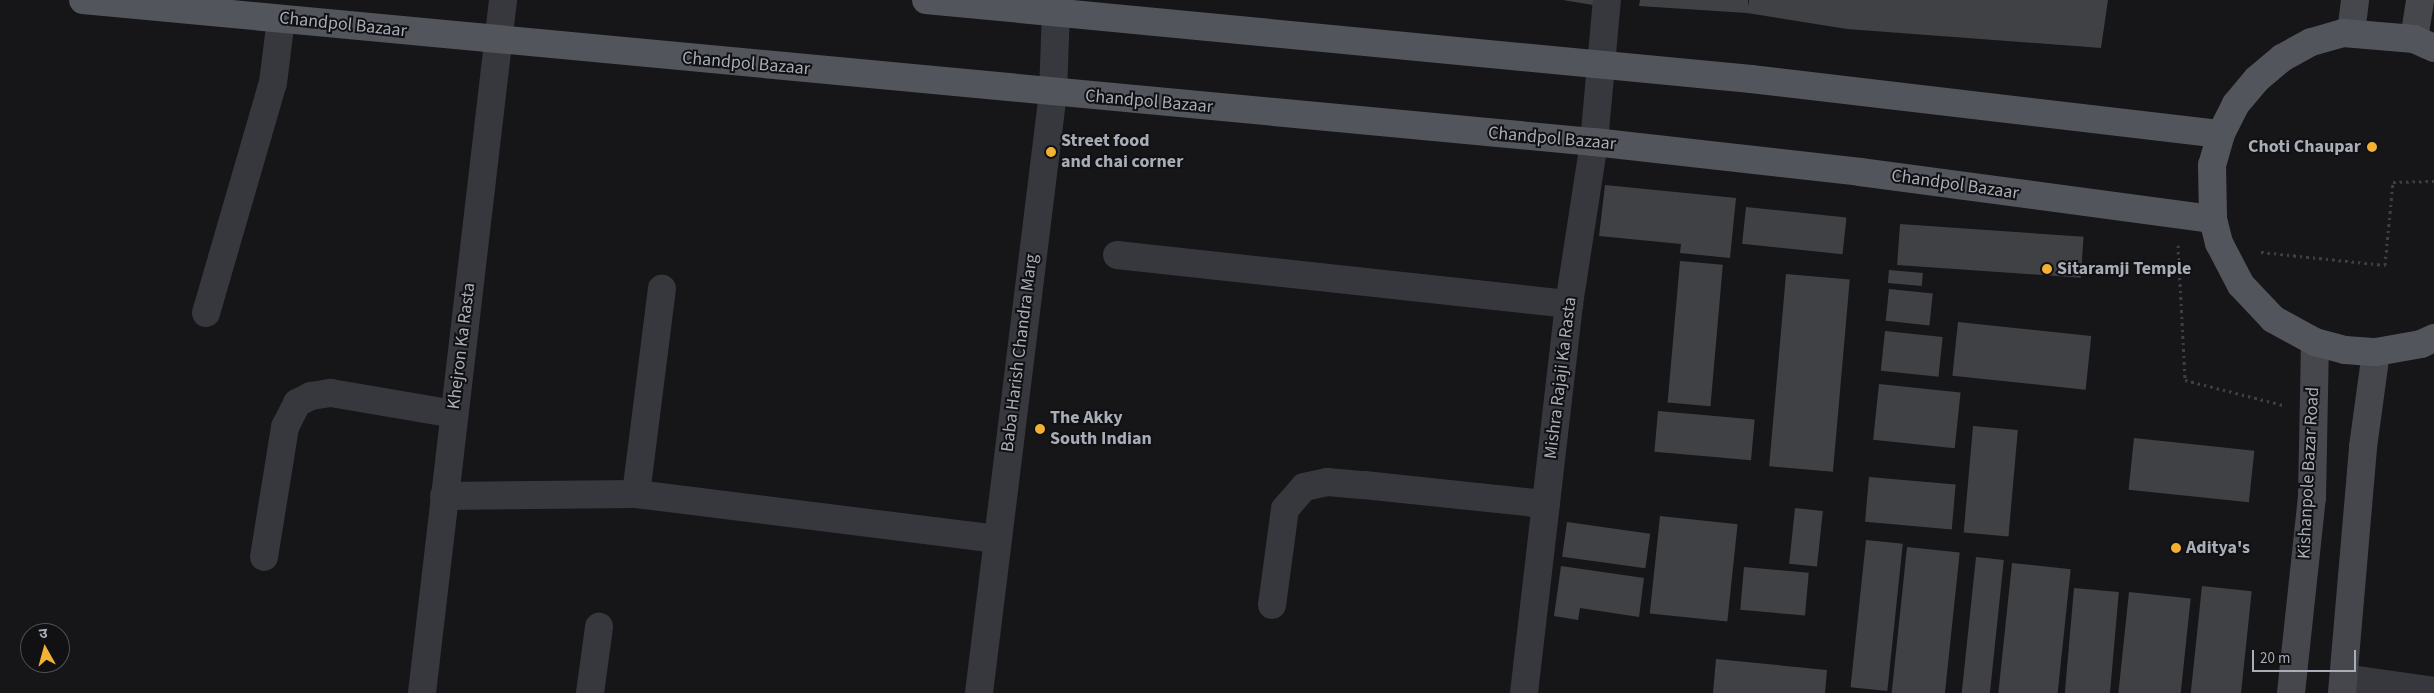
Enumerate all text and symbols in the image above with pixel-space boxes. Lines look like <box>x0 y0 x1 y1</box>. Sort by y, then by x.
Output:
street label: Chandpol Bazaar <box>278 8 408 42</box>
street label: Chandpol Bazaar <box>681 48 811 80</box>
street label: Chandpol Bazaar <box>1084 86 1214 118</box>
street label: Chandpol Bazaar <box>1487 123 1617 155</box>
place label: Street food and chai corner <box>1061 131 1183 173</box>
place label: Choti Chaupar <box>2248 136 2361 158</box>
marker: Choti Chaupar <box>2365 140 2379 154</box>
marker: Street food and chai corner <box>1045 146 1057 158</box>
street label: Chandpol Bazaar <box>1890 165 2020 205</box>
street label: Baba Harish Chandra Marg <box>997 253 1043 453</box>
place label: Sitaramji Temple <box>2057 258 2191 280</box>
marker: Sitaramji Temple <box>2041 263 2053 275</box>
street label: Khejron Ka Rasta <box>444 282 480 410</box>
street label: Mishra Rajaji Ka Rasta <box>1540 296 1582 460</box>
street label: Kishanpole Bazar Road <box>2294 386 2324 560</box>
place label: The Akky South Indian <box>1050 408 1152 450</box>
marker: The Akky South Indian <box>1034 423 1046 435</box>
place label: Aditya's <box>2186 537 2250 559</box>
marker: Aditya's <box>2170 542 2182 554</box>
north arrow <box>20 623 70 673</box>
text: उ <box>38 624 49 645</box>
scale bar <box>2254 640 2358 672</box>
text: 20 m <box>2260 648 2290 669</box>

